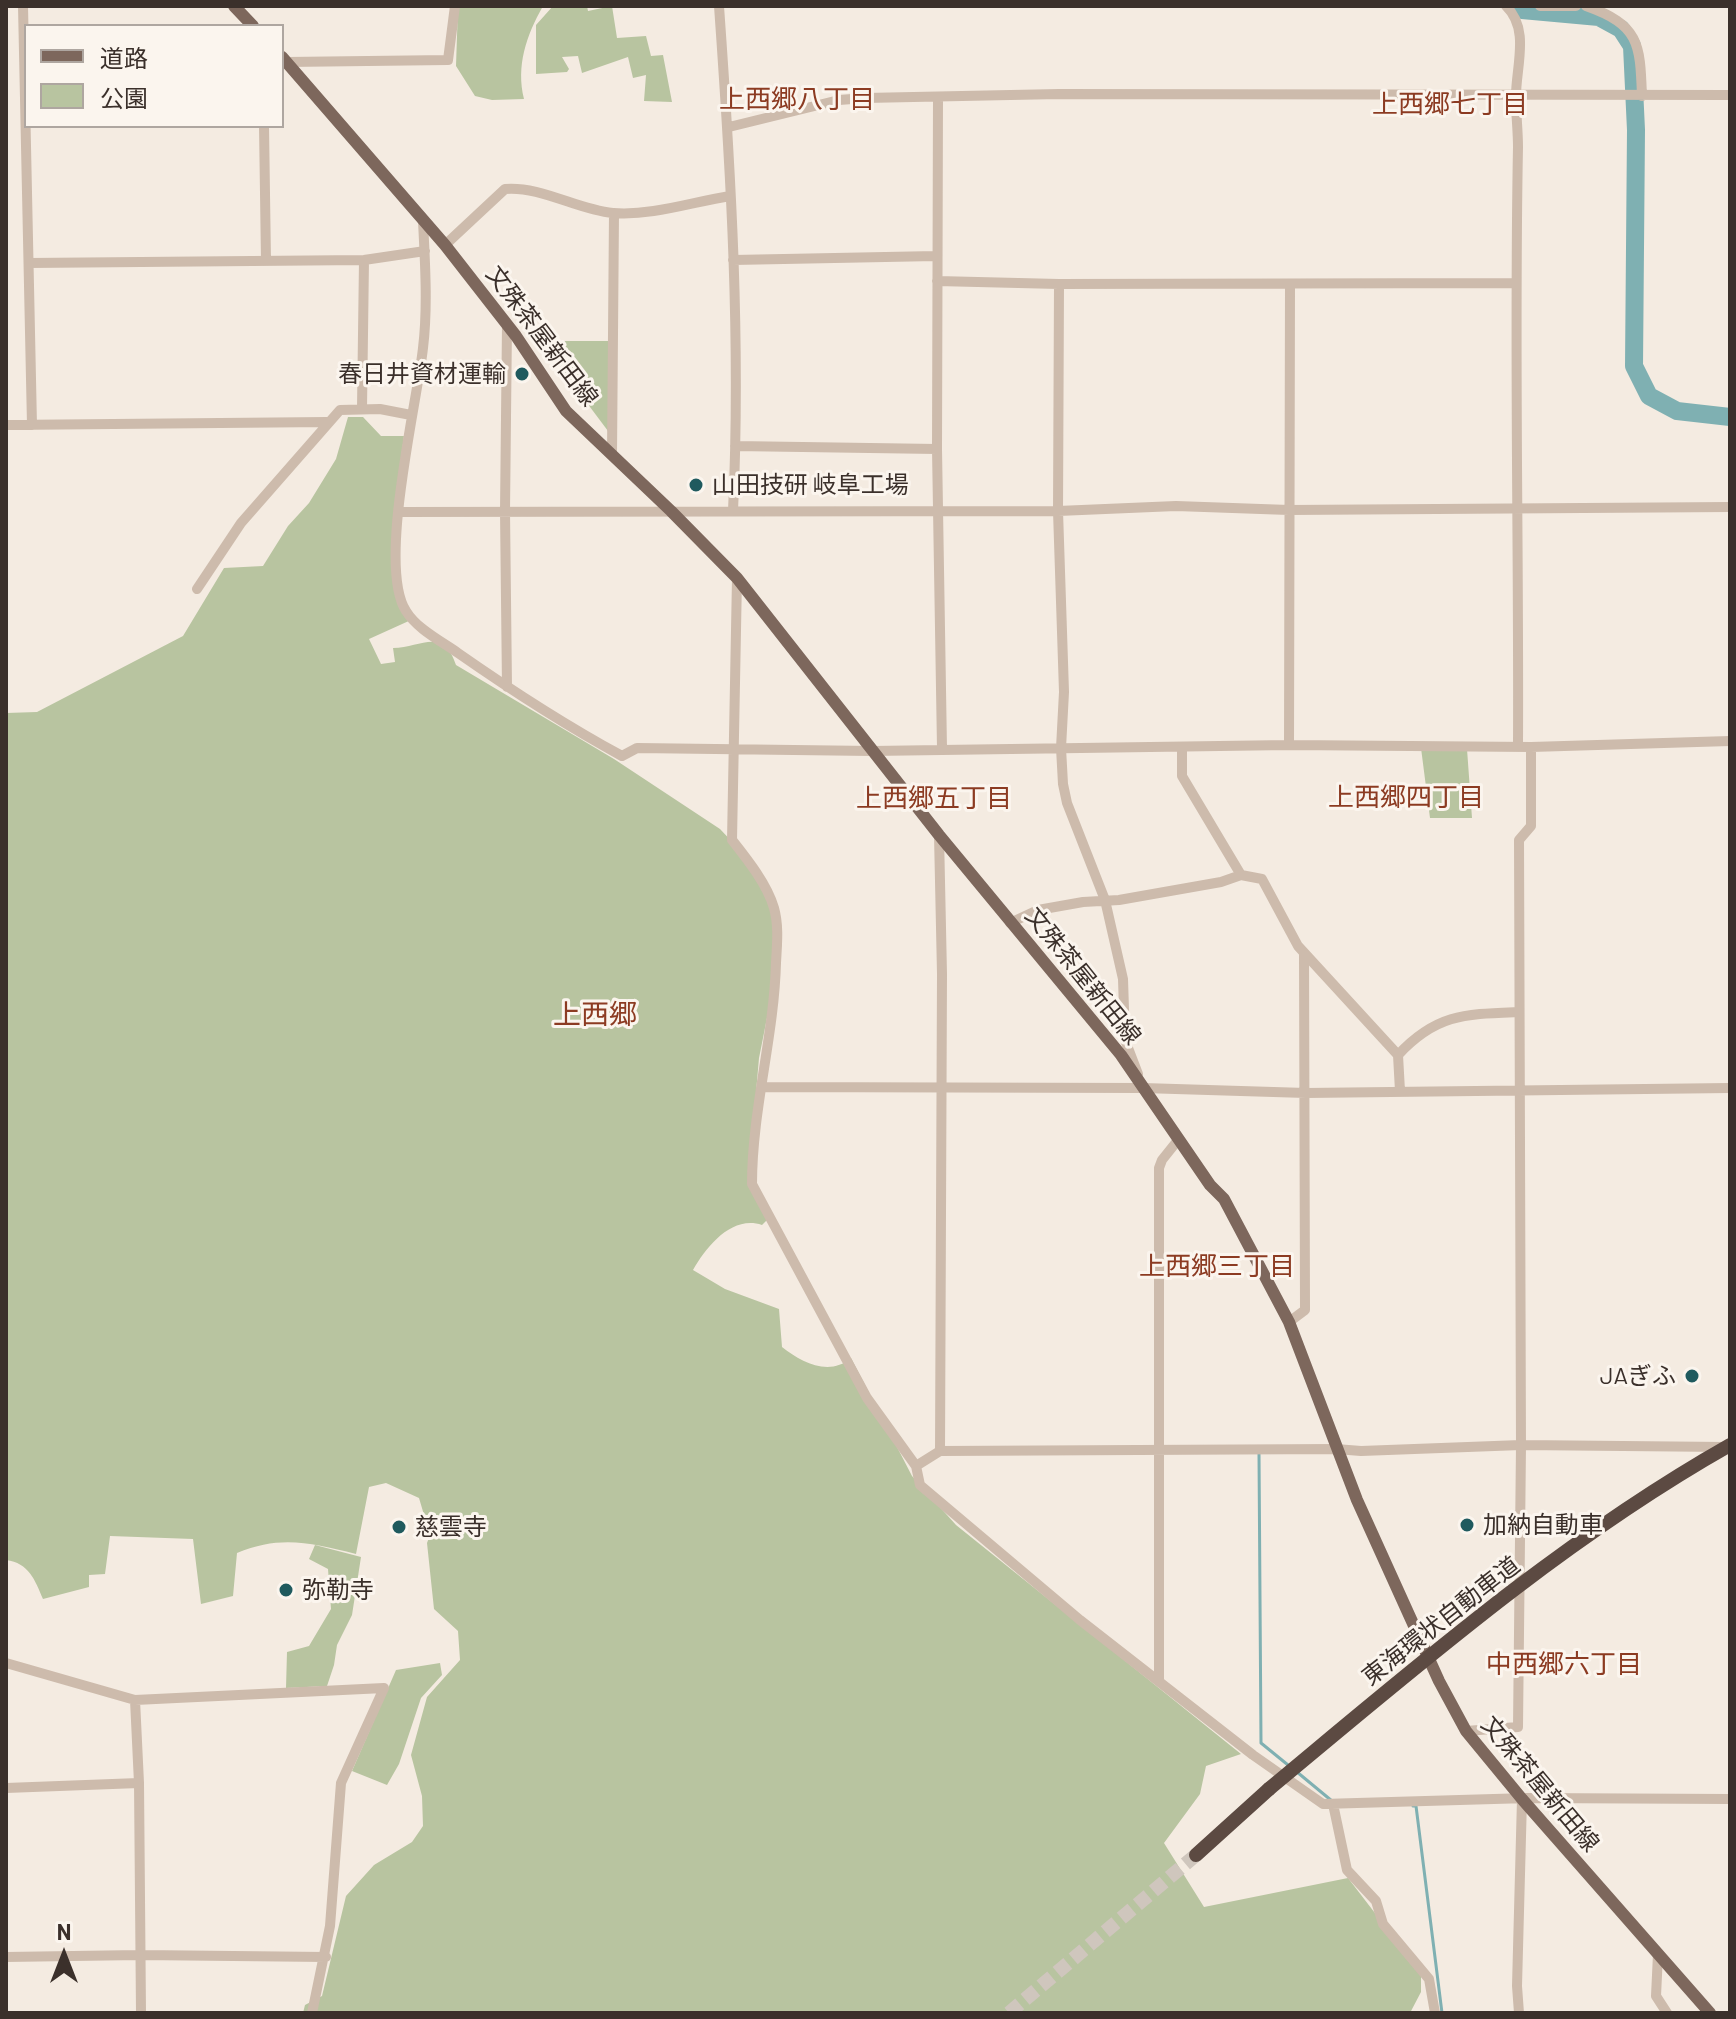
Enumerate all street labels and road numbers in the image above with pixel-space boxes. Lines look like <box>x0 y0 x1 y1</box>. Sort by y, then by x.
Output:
street label: 文殊茶屋新田線 <box>480 260 604 412</box>
street label: 文殊茶屋新田線 <box>1019 902 1147 1050</box>
street label: 東海環状自動車道 <box>1356 1551 1526 1691</box>
street label: 文殊茶屋新田線 <box>1475 1710 1605 1858</box>

